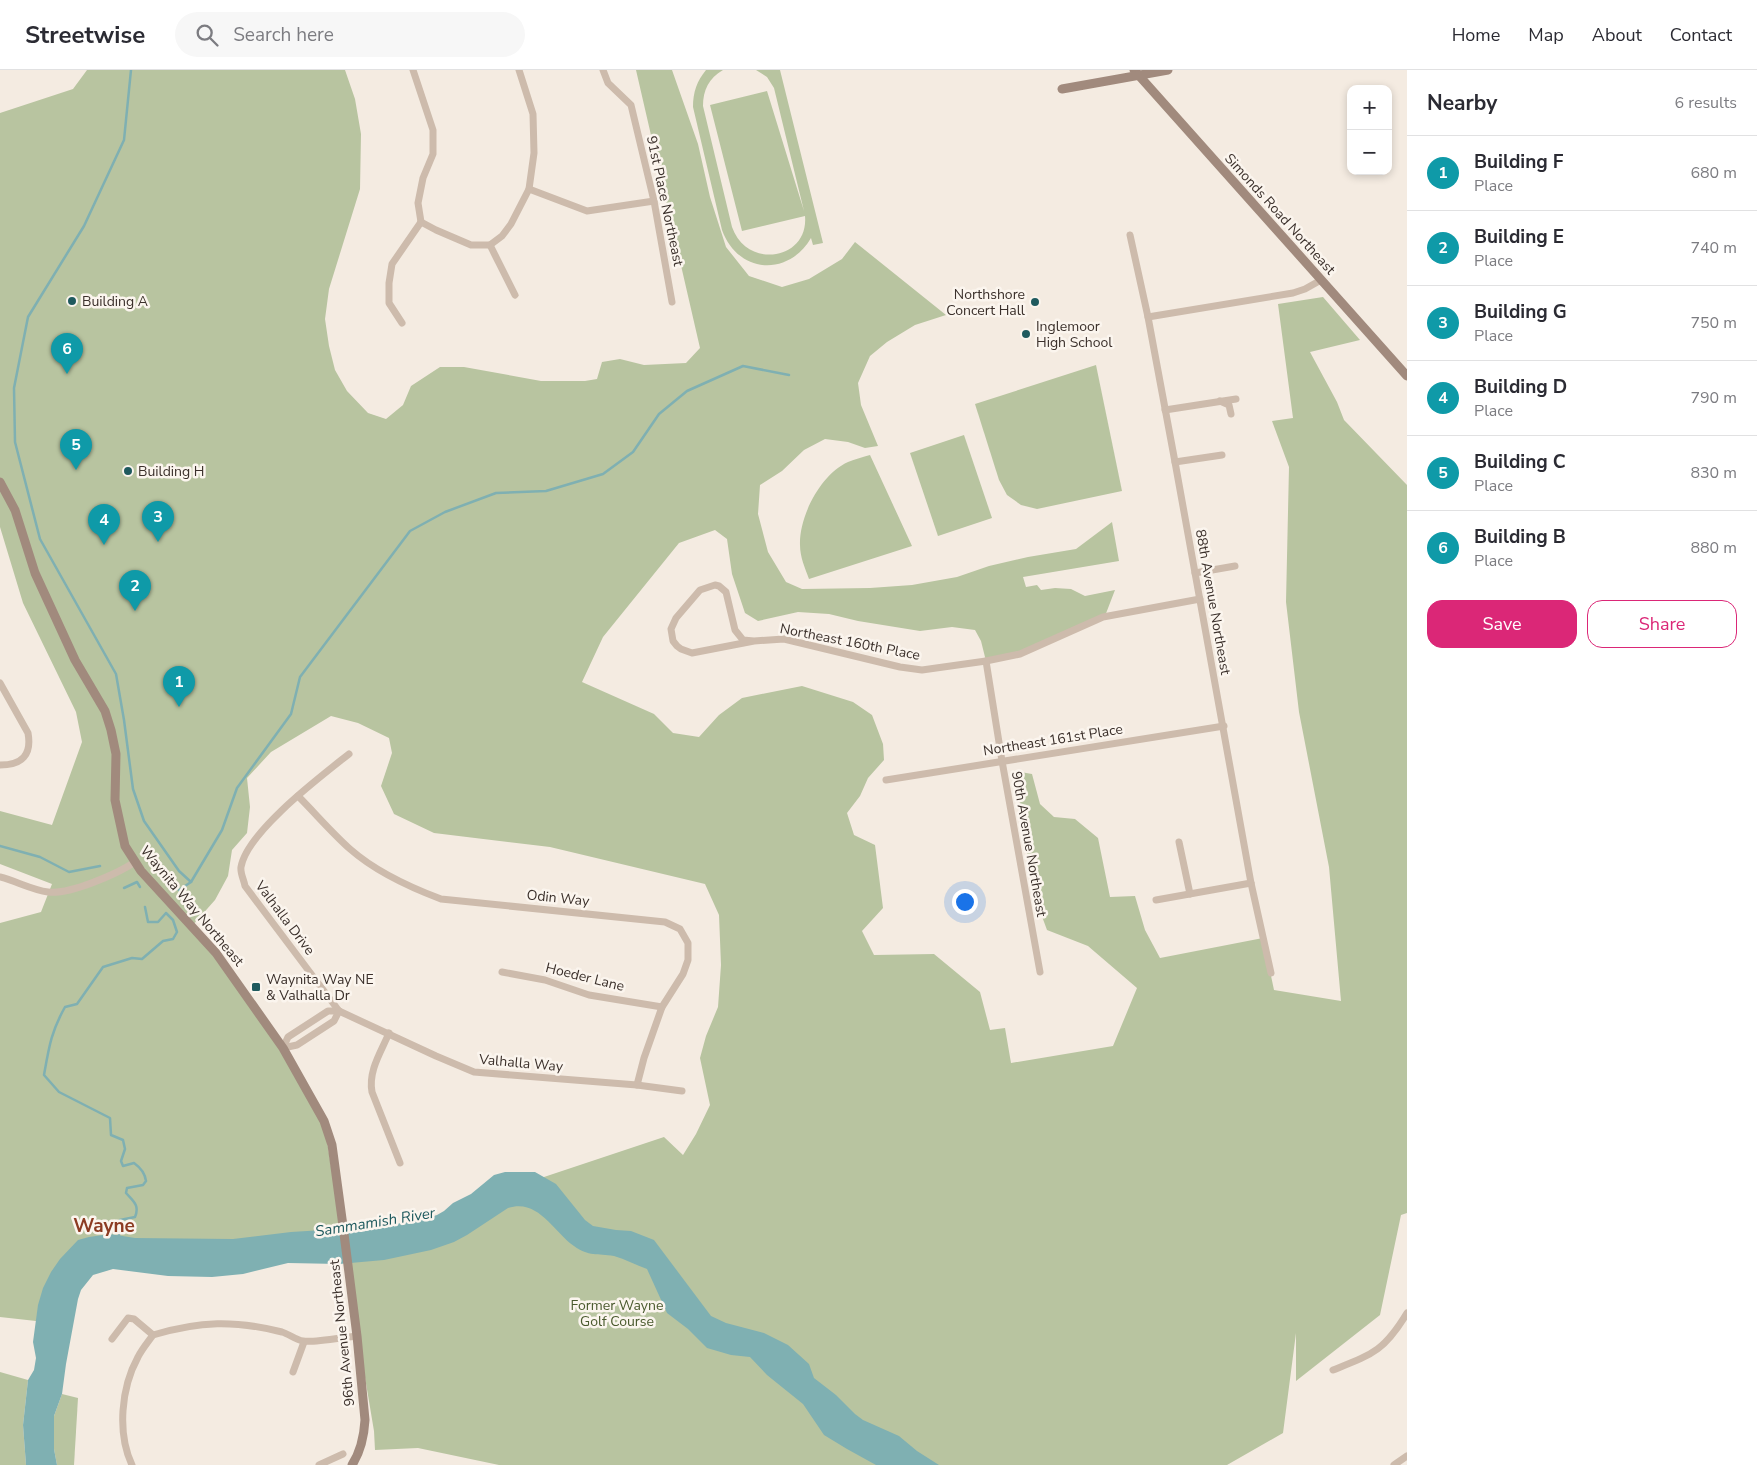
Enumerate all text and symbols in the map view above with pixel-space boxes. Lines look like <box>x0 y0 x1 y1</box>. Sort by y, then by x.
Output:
search box <box>175 12 525 57</box>
text: Streetwise <box>25 19 145 51</box>
icon: search <box>193 21 221 49</box>
text: Search here <box>233 22 334 48</box>
text: Home <box>1452 23 1500 47</box>
text: Map <box>1528 23 1564 47</box>
text: About <box>1592 23 1642 47</box>
text: Contact <box>1670 23 1732 47</box>
map controls <box>1347 85 1392 175</box>
button: + <box>1347 85 1392 130</box>
text: Nearby <box>1427 89 1497 117</box>
text: 6 results <box>1675 92 1737 114</box>
button: − <box>1347 130 1392 175</box>
street label: 91st Place Northeast <box>642 134 688 268</box>
street label: Simonds Road Northeast <box>1220 149 1340 279</box>
text: Building F <box>1474 149 1564 175</box>
text: 1 <box>1438 162 1448 184</box>
text: 680 m <box>1690 162 1737 184</box>
text: Place <box>1474 175 1513 197</box>
text: Building E <box>1474 224 1564 250</box>
text: 2 <box>1438 237 1448 259</box>
text: 740 m <box>1690 237 1737 259</box>
text: Place <box>1474 250 1513 272</box>
place label: Northshore Concert Hall <box>946 285 1026 320</box>
place label: Building A <box>82 292 148 311</box>
marker: Building A <box>66 295 78 307</box>
marker: Northshore Concert Hall <box>1029 296 1041 308</box>
text: Building G <box>1474 299 1567 325</box>
text: 3 <box>1438 312 1448 334</box>
text: 750 m <box>1690 312 1737 334</box>
place label: Inglemoor High School <box>1036 317 1113 352</box>
text: Place <box>1474 325 1513 347</box>
marker: Inglemoor High School <box>1020 328 1032 340</box>
pin: 6 <box>51 333 83 374</box>
text: Building D <box>1474 374 1567 400</box>
text: 4 <box>1438 387 1448 409</box>
text: 790 m <box>1690 387 1737 409</box>
text: Place <box>1474 400 1513 422</box>
pin: 5 <box>60 429 92 470</box>
text: Building C <box>1474 449 1566 475</box>
place label: Building H <box>138 462 204 481</box>
text: 5 <box>1438 462 1448 484</box>
text: 830 m <box>1690 462 1737 484</box>
marker: Building H <box>122 465 134 477</box>
text: Place <box>1474 475 1513 497</box>
pin: 3 <box>142 501 174 542</box>
pin: 4 <box>88 504 120 545</box>
text: Building B <box>1474 524 1566 550</box>
street label: 88th Avenue Northeast <box>1191 528 1235 676</box>
text: 6 <box>1438 537 1448 559</box>
text: 880 m <box>1690 537 1737 559</box>
text: Place <box>1474 550 1513 572</box>
pin: 2 <box>119 570 151 611</box>
button: Save <box>1427 600 1577 648</box>
button: Share <box>1587 600 1737 648</box>
street label: Northeast 160th Place <box>778 619 922 665</box>
pin: 1 <box>163 666 195 707</box>
street label: Northeast 161st Place <box>982 720 1124 760</box>
street label: 90th Avenue Northeast <box>1007 770 1051 918</box>
street label: Waynita Way Northeast <box>136 842 248 970</box>
street label: Valhalla Drive <box>250 876 319 959</box>
street label: Odin Way <box>526 885 591 911</box>
your location <box>952 889 978 915</box>
street label: Hoeder Lane <box>544 958 626 996</box>
place label: Waynita Way NE & Valhalla Dr <box>266 970 374 1005</box>
marker: Waynita Way NE & Valhalla Dr <box>250 981 262 993</box>
street label: Valhalla Way <box>477 1050 565 1076</box>
water label: Sammamish River <box>314 1203 437 1241</box>
district label: Wayne <box>73 1213 135 1239</box>
street label: 96th Avenue Northeast <box>325 1259 359 1407</box>
park label: Former Wayne Golf Course <box>571 1296 663 1331</box>

